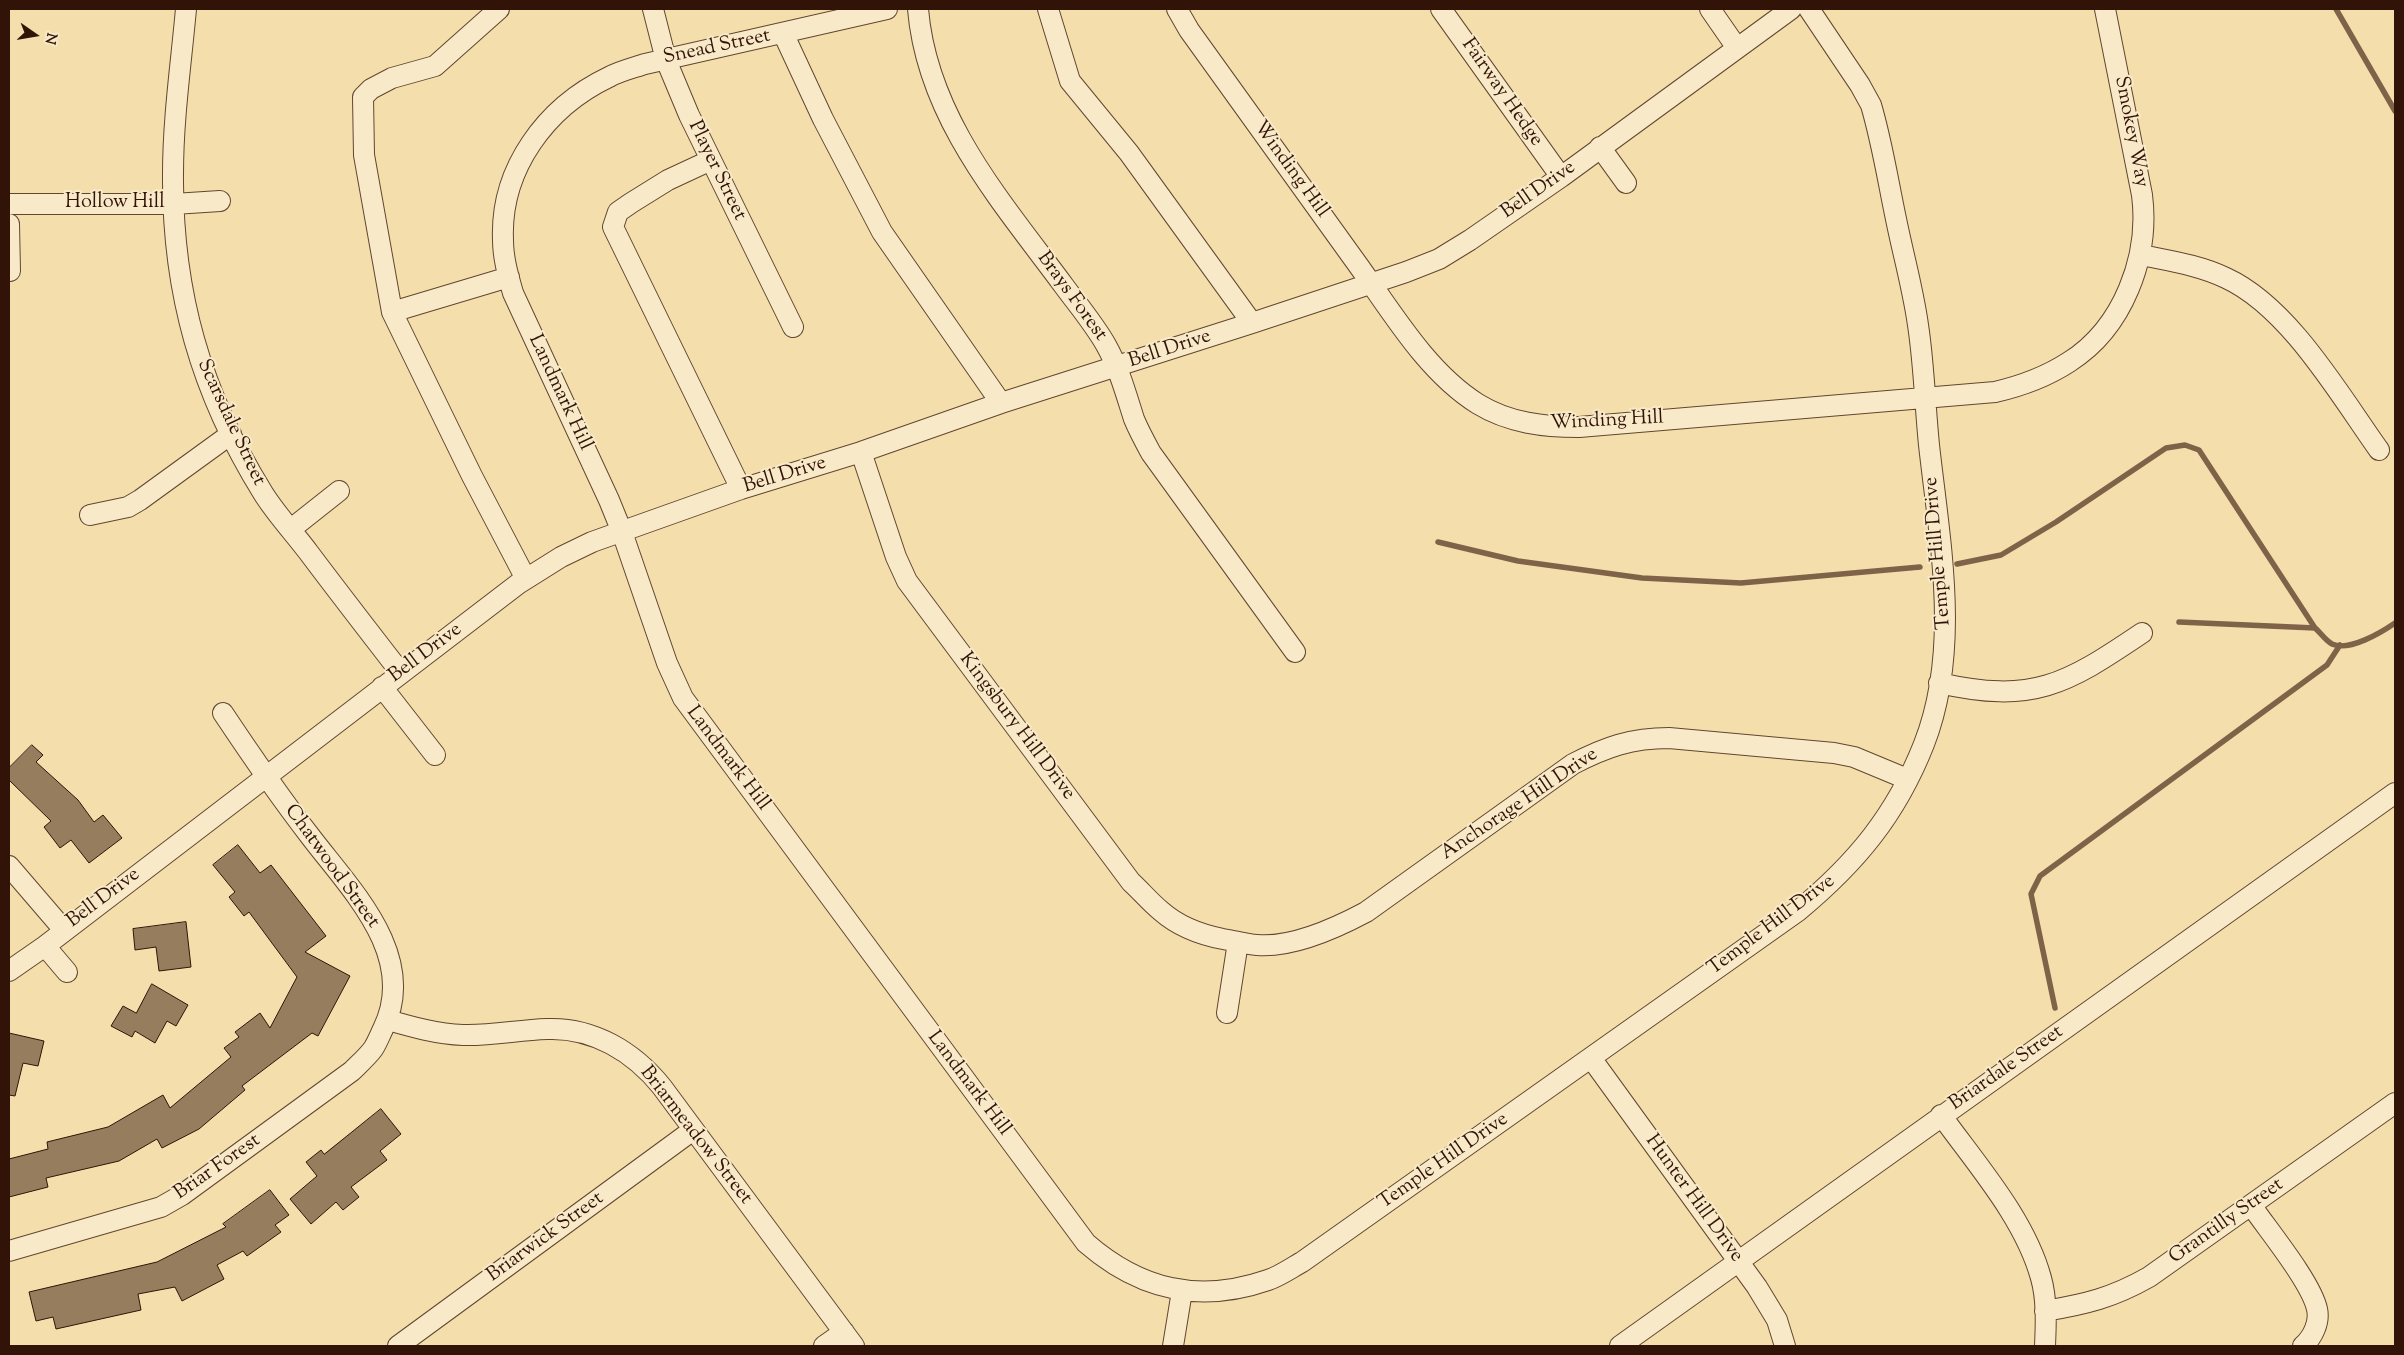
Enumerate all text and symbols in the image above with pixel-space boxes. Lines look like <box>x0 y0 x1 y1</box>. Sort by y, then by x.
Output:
north arrow <box>10 10 60 60</box>
street label: Snead Street <box>661 25 773 71</box>
text: N <box>39 31 61 46</box>
street label: Fairway Hedge <box>1455 34 1547 152</box>
street label: Smokey Way <box>2107 74 2153 190</box>
street label: Player Street <box>682 117 750 225</box>
street label: Winding Hill <box>1247 117 1333 223</box>
street label: Bell Drive <box>1497 157 1581 225</box>
street label: Hollow Hill <box>65 192 165 216</box>
street label: Brays Forest <box>1031 248 1111 346</box>
street label: Bell Drive <box>1126 325 1214 375</box>
street label: Landmark Hill <box>522 331 596 455</box>
street label: Scarsdale Street <box>190 356 270 490</box>
street label: Winding Hill <box>1550 407 1664 437</box>
street label: Bell Drive <box>741 452 829 500</box>
street label: Temple Hill Drive <box>1920 476 1958 630</box>
street label: Bell Drive <box>385 619 467 689</box>
street label: Kingsbury Hill Drive <box>953 649 1079 805</box>
street label: Landmark Hill <box>680 702 774 816</box>
street label: Anchorage Hill Drive <box>1437 744 1603 866</box>
street label: Chatwood Street <box>278 800 384 934</box>
street label: Bell Drive <box>63 864 145 934</box>
street label: Temple Hill Drive <box>1704 870 1840 982</box>
street label: Briardale Street <box>1946 1021 2068 1117</box>
street label: Landmark Hill <box>921 1027 1015 1141</box>
street label: Briarmeadow Street <box>633 1062 757 1210</box>
street label: Temple Hill Drive <box>1374 1108 1514 1216</box>
street label: Briar Forest <box>170 1130 266 1206</box>
street label: Hunter Hill Drive <box>1639 1130 1747 1268</box>
street label: Grantilly Street <box>2165 1174 2289 1270</box>
street label: Briarwick Street <box>483 1188 609 1288</box>

